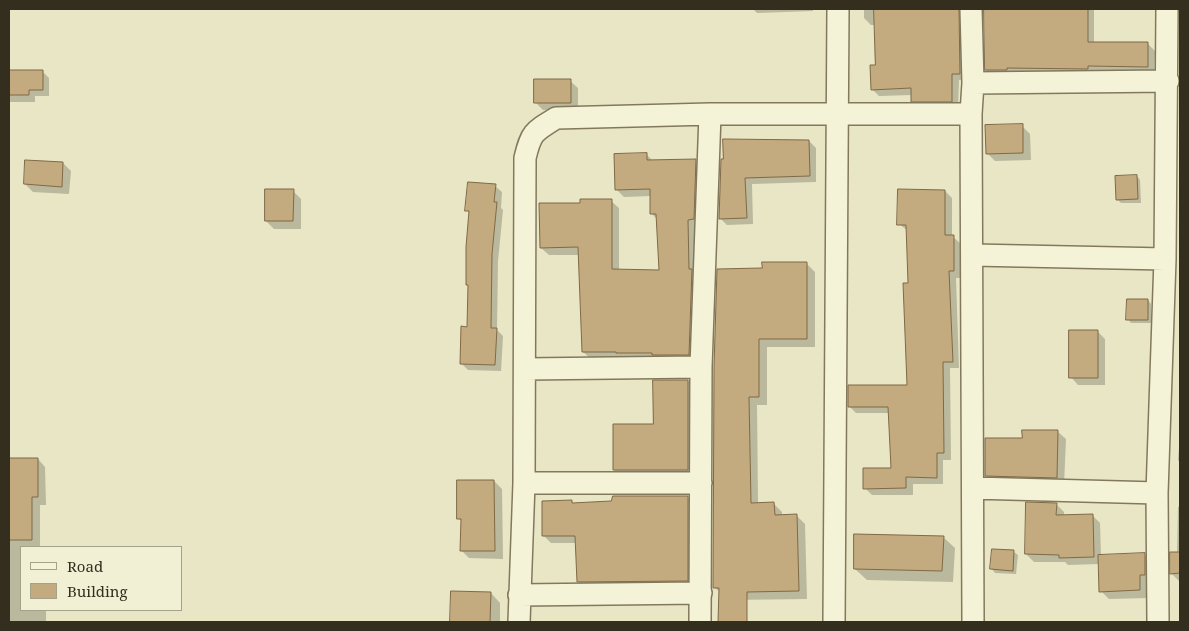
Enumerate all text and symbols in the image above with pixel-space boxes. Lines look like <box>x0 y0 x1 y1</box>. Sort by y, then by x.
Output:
legend <box>20 546 182 611</box>
text: Road <box>67 556 103 576</box>
text: Building <box>67 581 128 601</box>

